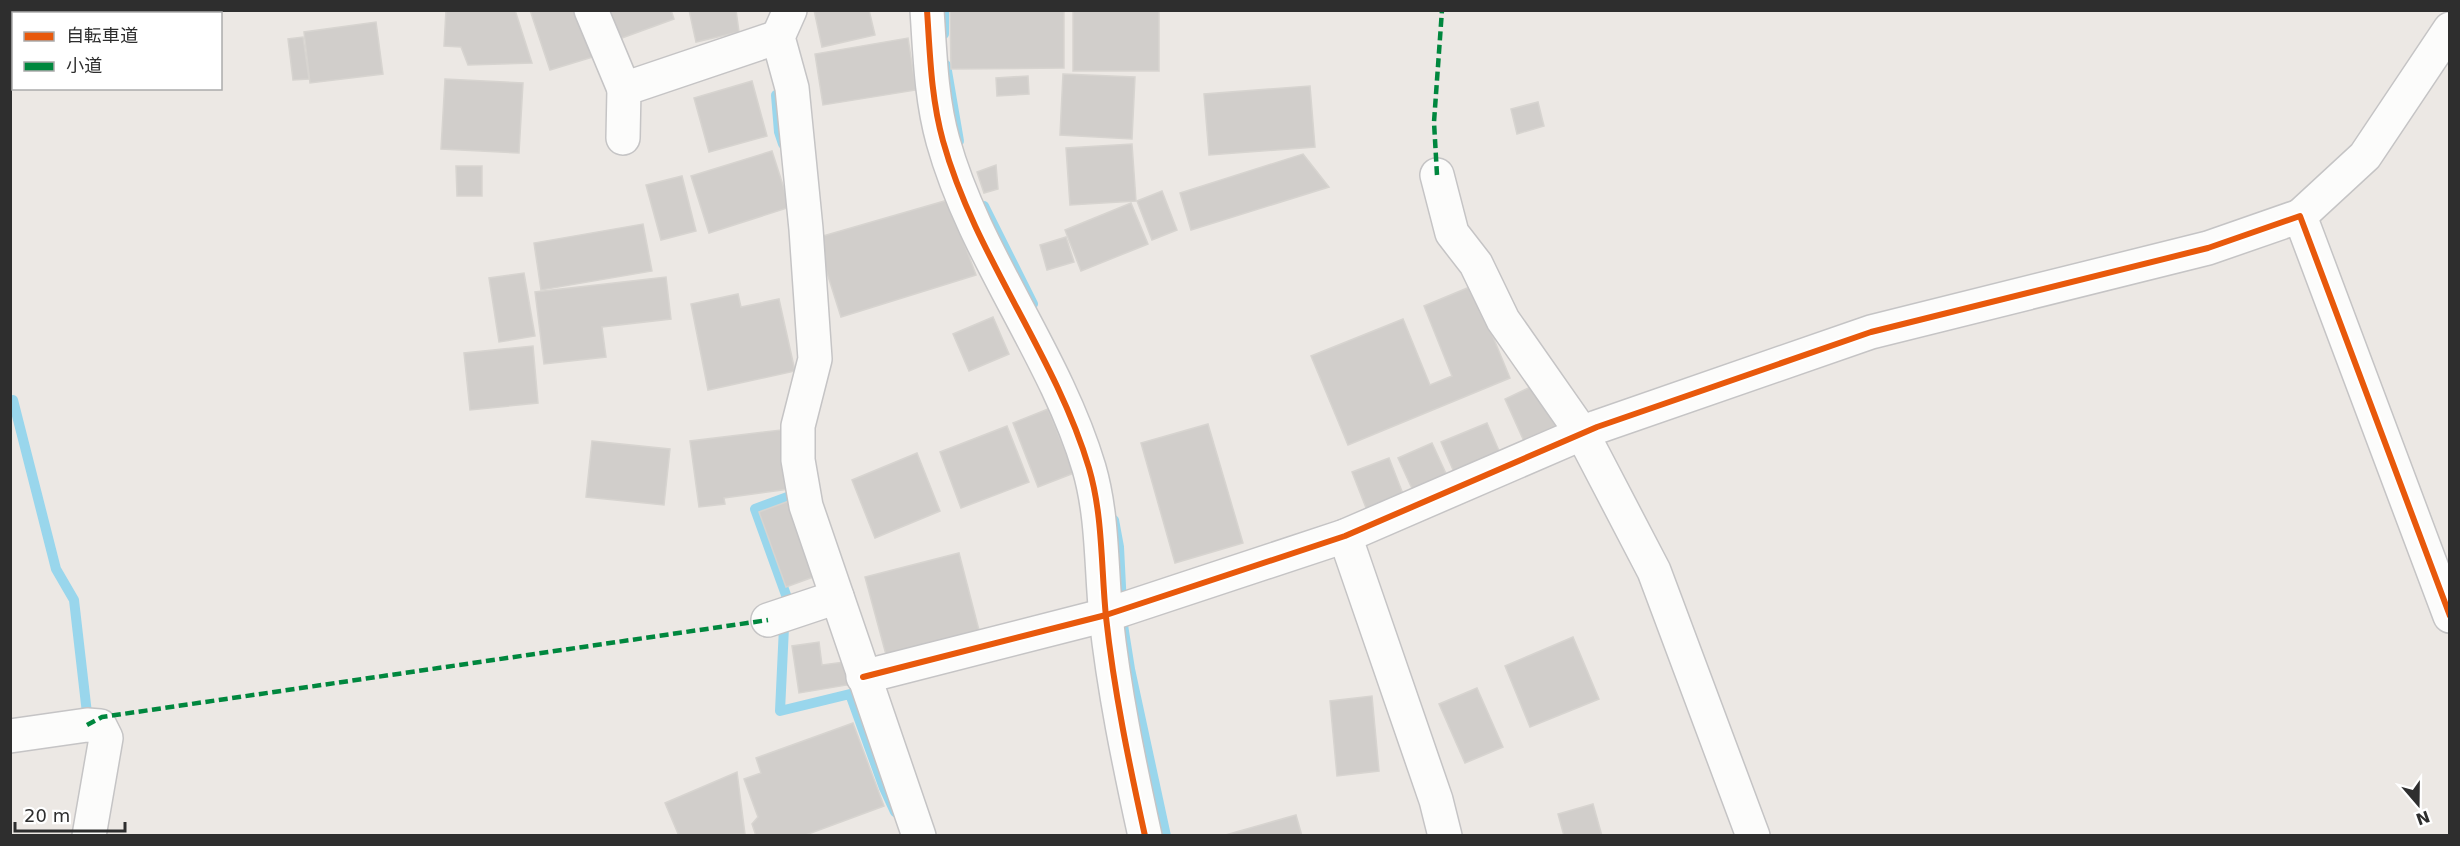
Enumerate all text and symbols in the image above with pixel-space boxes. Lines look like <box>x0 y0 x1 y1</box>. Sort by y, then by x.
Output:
legend <box>12 12 222 90</box>
text: 自転車道 <box>66 25 138 46</box>
text: 小道 <box>66 55 102 76</box>
north arrow <box>2388 774 2448 834</box>
scale bar <box>15 795 124 833</box>
text: 20 m <box>24 805 70 826</box>
text: N <box>2413 806 2433 829</box>

